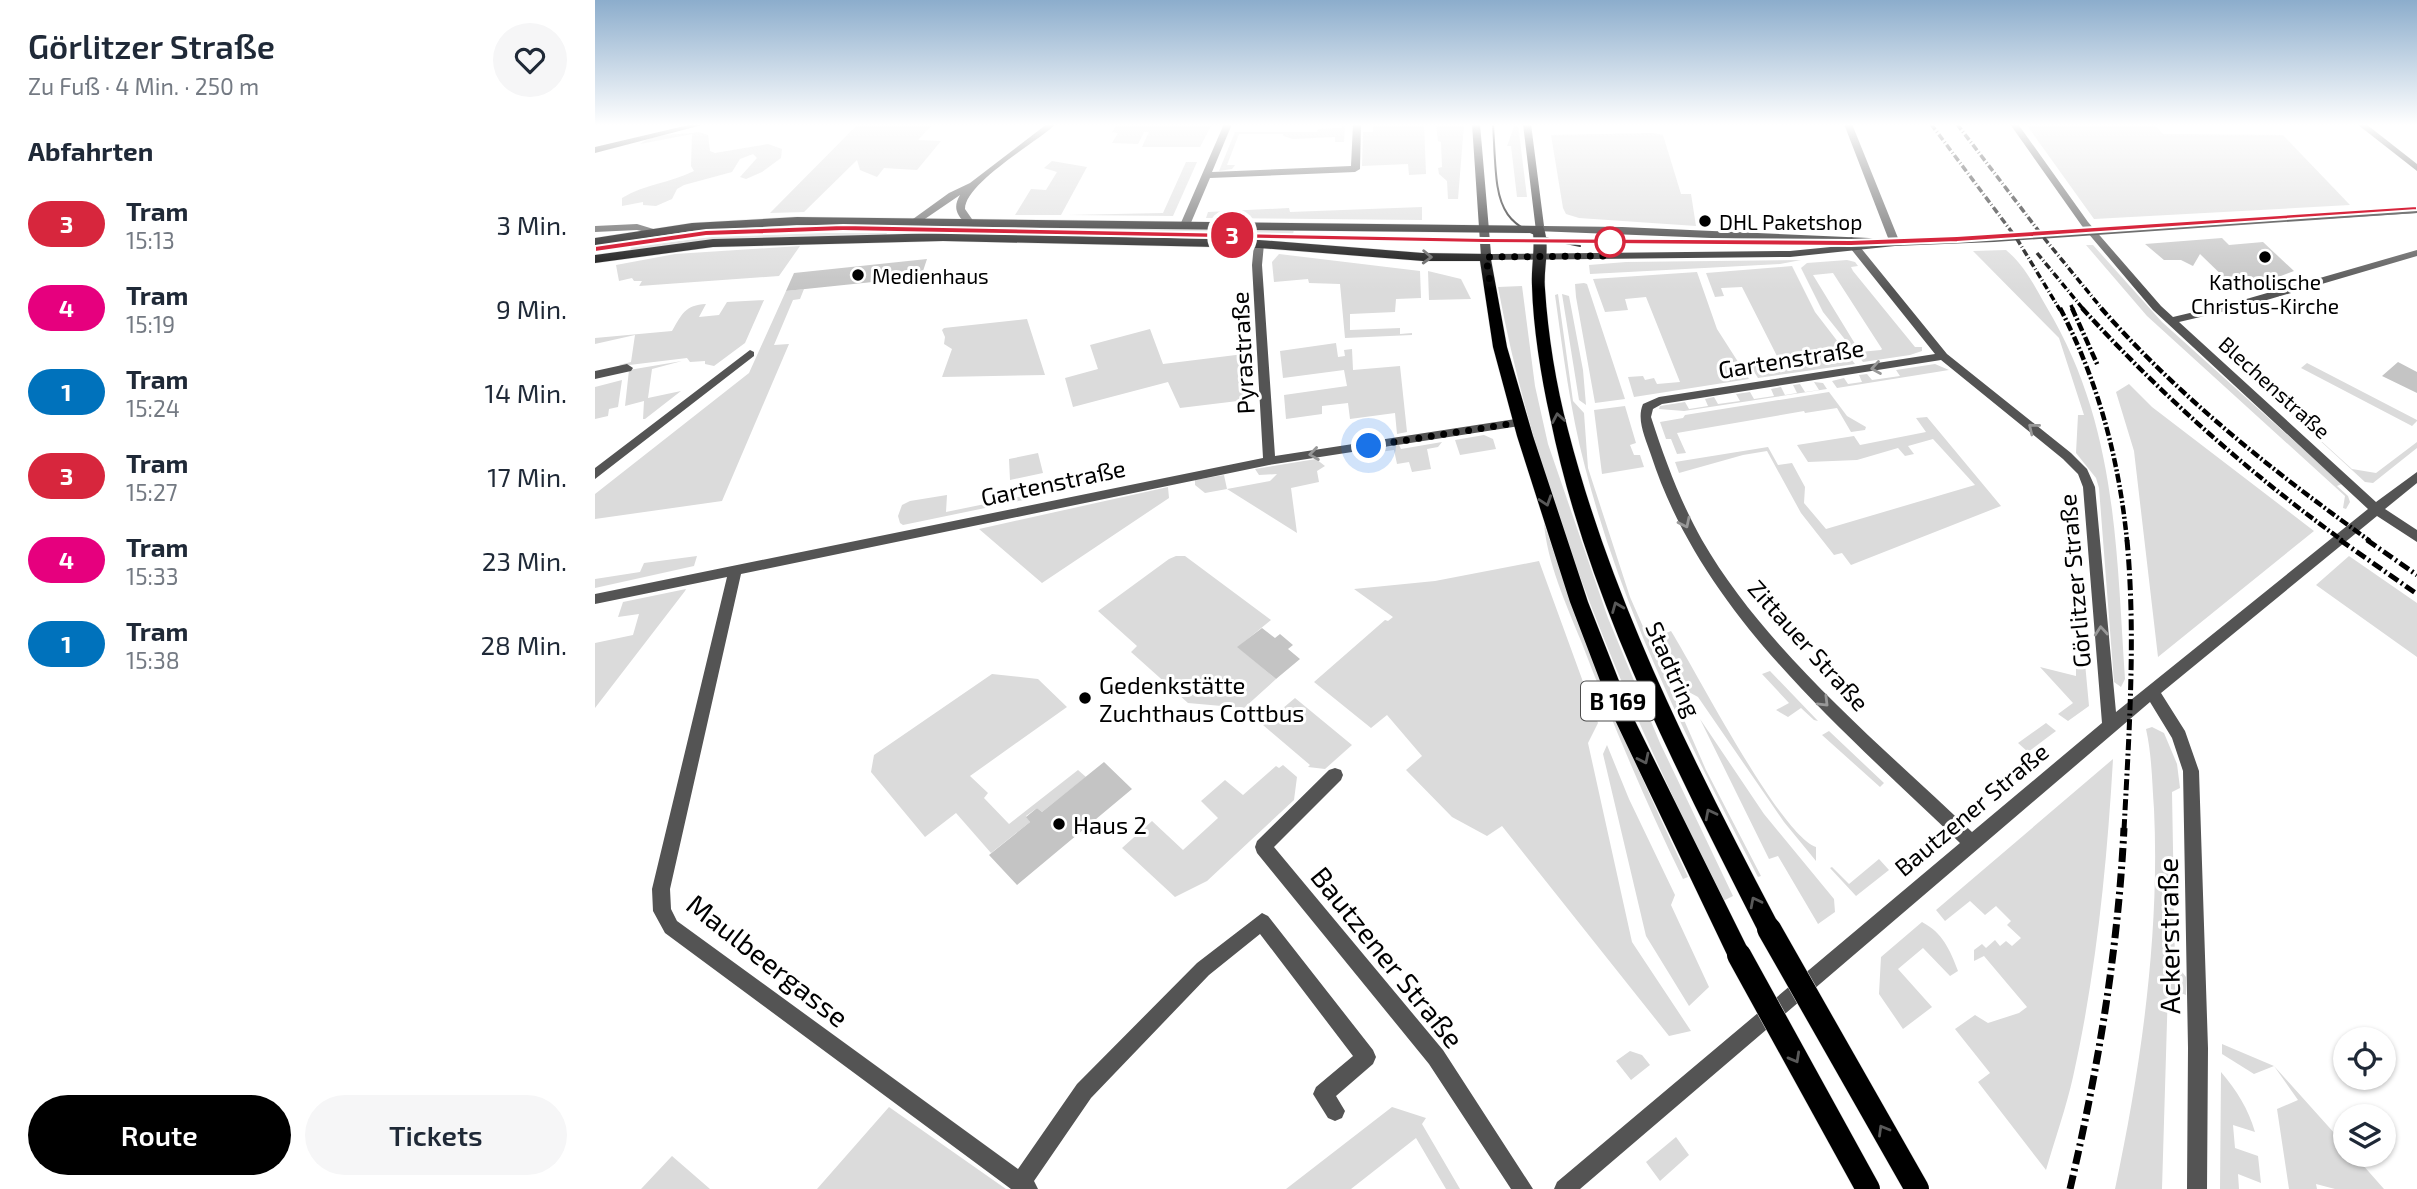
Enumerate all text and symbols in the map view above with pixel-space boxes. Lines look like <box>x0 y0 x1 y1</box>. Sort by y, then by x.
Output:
button: heart <box>493 23 567 97</box>
text: Görlitzer Straße <box>28 26 275 66</box>
text: Zu Fuß · 4 Min. · 250 m <box>28 72 259 100</box>
text: Abfahrten <box>28 135 153 166</box>
text: Tram <box>126 195 188 226</box>
text: 3 <box>60 209 73 238</box>
text: 3 Min. <box>496 209 567 240</box>
place label: DHL Paketshop <box>1719 209 1862 234</box>
line badge: 3 <box>1209 212 1255 258</box>
marker: DHL Paketshop <box>1697 213 1713 229</box>
text: 3 <box>1225 220 1239 249</box>
text: 15:13 <box>126 226 175 254</box>
unlabelled marker <box>1595 227 1625 257</box>
one-way arrow <box>1422 249 1433 264</box>
marker: Katholische Christus-Kirche <box>2257 249 2273 265</box>
place label: Medienhaus <box>872 263 989 288</box>
marker: Medienhaus <box>850 267 866 283</box>
place label: Katholische Christus-Kirche <box>2191 269 2339 318</box>
text: Tram <box>126 279 188 310</box>
street label: Pyrastraße <box>1224 291 1260 415</box>
text: 4 <box>59 293 74 322</box>
text: 9 Min. <box>496 293 567 324</box>
text: 15:19 <box>126 310 175 338</box>
street label: Blechenstraße <box>2214 331 2336 443</box>
street label: Gartenstraße <box>1716 332 1866 384</box>
one-way arrow <box>1870 360 1882 375</box>
text: Tram <box>126 363 188 394</box>
text: 1 <box>61 377 72 406</box>
text: 14 Min. <box>485 377 567 408</box>
text: 15:24 <box>126 394 180 422</box>
one-way arrow <box>1551 412 1566 424</box>
one-way arrow <box>2029 424 2042 436</box>
your location <box>1351 428 1386 463</box>
one-way arrow <box>1308 446 1320 461</box>
text: Tram <box>126 447 188 478</box>
street label: Gartenstraße <box>978 453 1128 511</box>
text: 3 <box>60 461 73 490</box>
text: 17 Min. <box>487 461 567 492</box>
text: 15:27 <box>126 478 178 506</box>
street label: Görlitzer Straße <box>2052 493 2096 669</box>
one-way arrow <box>1538 495 1553 507</box>
one-way arrow <box>1677 516 1691 528</box>
text: Tram <box>126 531 188 562</box>
text: 4 <box>59 545 74 574</box>
text: 23 Min. <box>482 545 567 576</box>
text: 15:33 <box>126 562 179 590</box>
street label: Zittauer Straße <box>1743 573 1875 717</box>
one-way arrow <box>1611 602 1625 614</box>
text: Tram <box>126 615 188 646</box>
street label: Stadtring <box>1640 617 1708 721</box>
one-way arrow <box>2094 625 2109 636</box>
text: 1 <box>61 629 72 658</box>
text: 28 Min. <box>480 629 567 660</box>
text: 15:38 <box>126 646 180 674</box>
place label: Gedenkstätte Zuchthaus Cottbus <box>1099 670 1305 727</box>
road number: B 169 <box>1581 681 1655 720</box>
marker: Gedenkstätte Zuchthaus Cottbus <box>1077 690 1093 706</box>
one-way arrow <box>1816 693 1829 706</box>
street label: Bautzener Straße <box>1888 736 2054 882</box>
one-way arrow <box>1636 752 1650 764</box>
one-way arrow <box>1705 809 1719 821</box>
place label: Haus 2 <box>1073 810 1147 839</box>
marker: Haus 2 <box>1051 816 1067 832</box>
street label: Ackerstraße <box>2150 857 2186 1015</box>
street label: Bautzener Straße <box>1304 859 1472 1055</box>
street label: Maulbeergasse <box>680 886 856 1034</box>
one-way arrow <box>1750 897 1763 909</box>
map controls <box>2333 1027 2396 1167</box>
button: locate <box>2333 1027 2396 1090</box>
one-way arrow <box>1787 1051 1800 1063</box>
button: Route <box>28 1095 291 1175</box>
button: Tickets <box>305 1095 567 1175</box>
button: layers <box>2333 1104 2396 1167</box>
one-way arrow <box>1878 1124 1891 1137</box>

